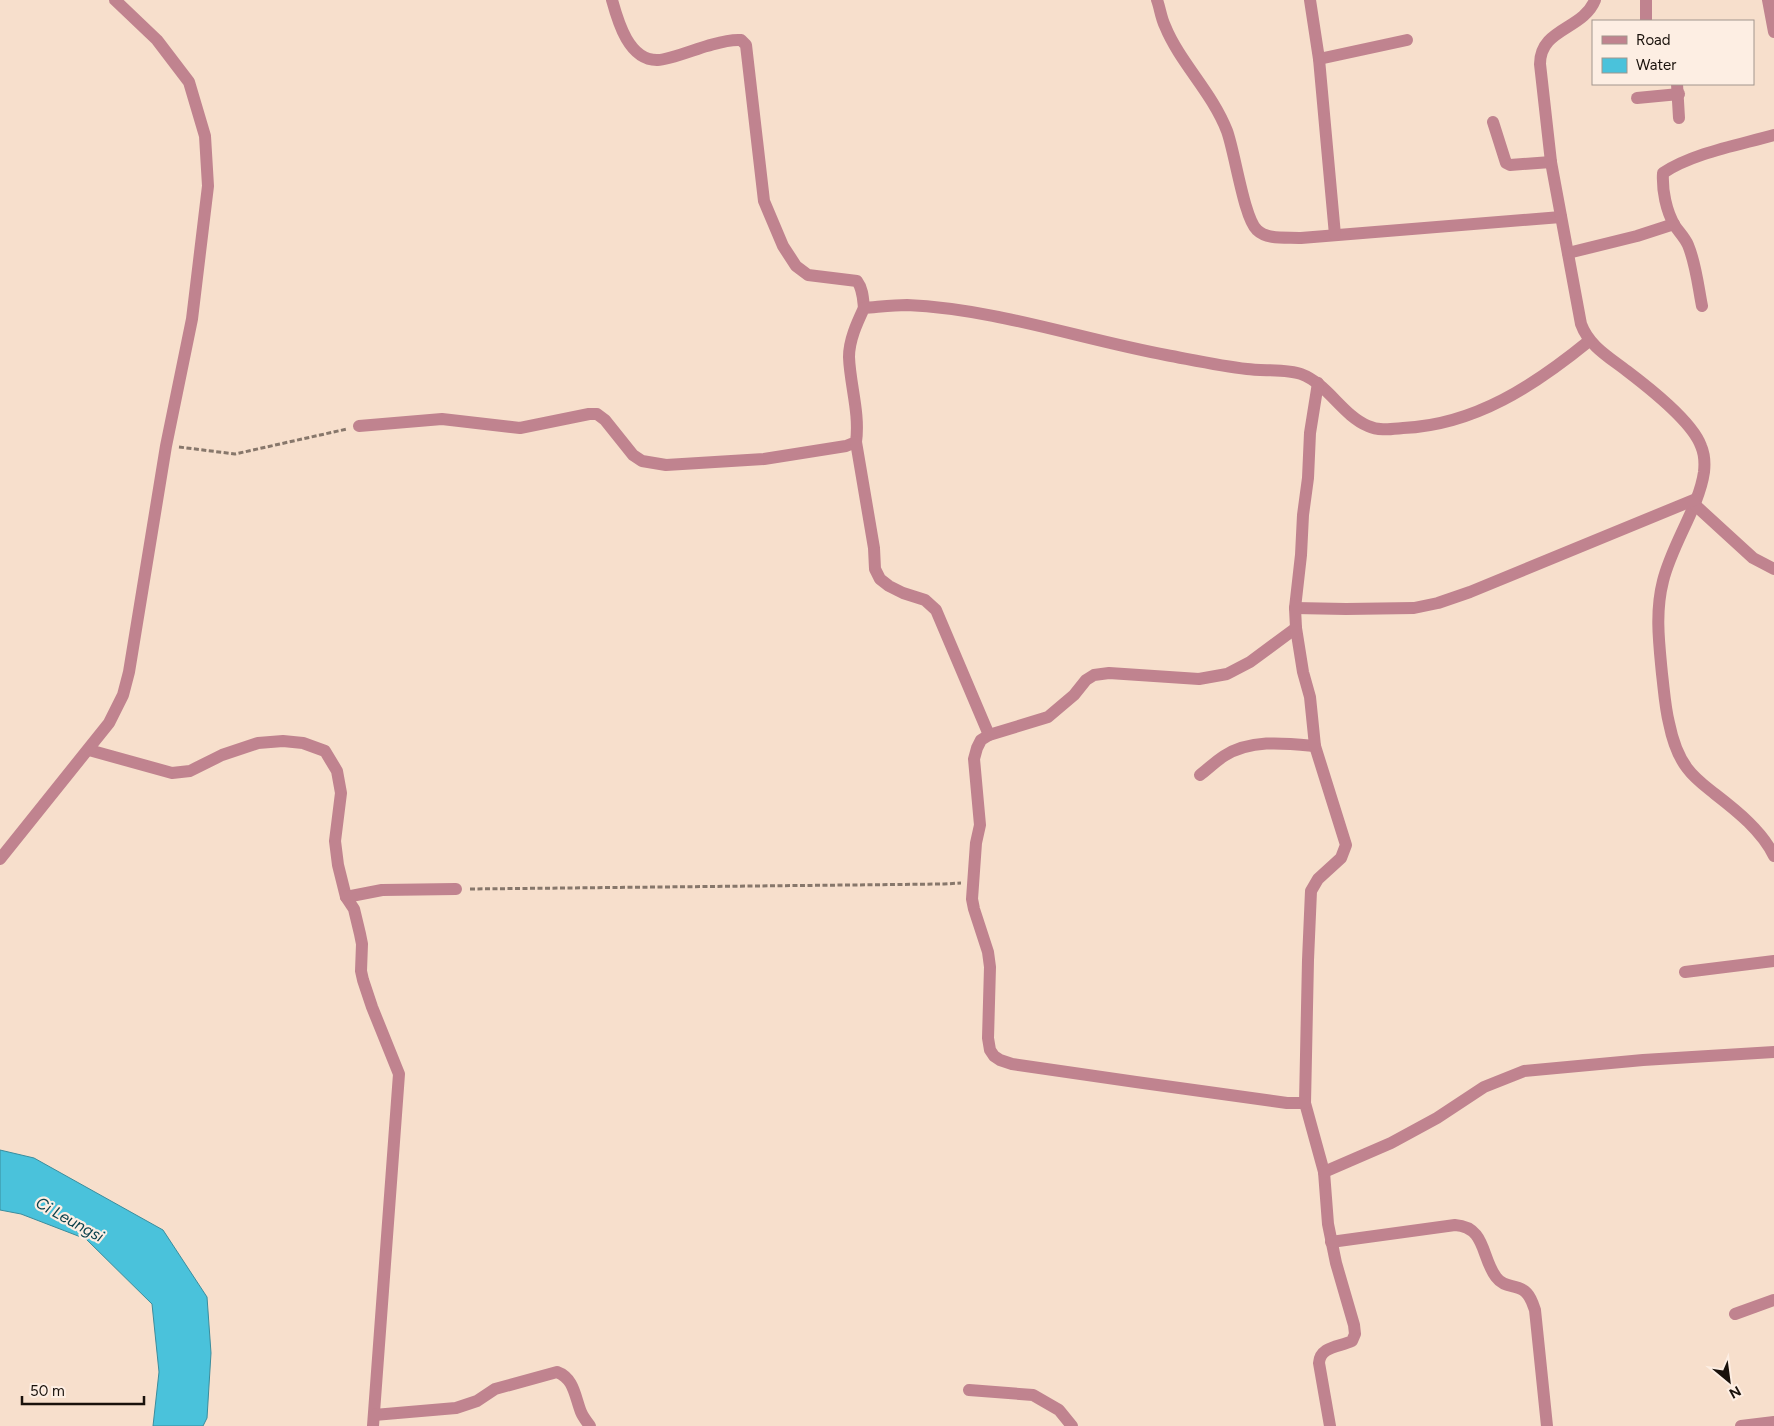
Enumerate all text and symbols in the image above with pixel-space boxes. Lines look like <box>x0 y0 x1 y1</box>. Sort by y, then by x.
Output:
legend <box>1592 20 1754 85</box>
text: Road <box>1636 31 1671 49</box>
text: Water <box>1636 56 1676 74</box>
water label: Ci Leungsi <box>32 1193 107 1246</box>
north arrow <box>1704 1356 1754 1406</box>
scale bar <box>22 1374 145 1406</box>
text: 50 m <box>30 1382 65 1400</box>
text: N <box>1726 1382 1744 1402</box>

